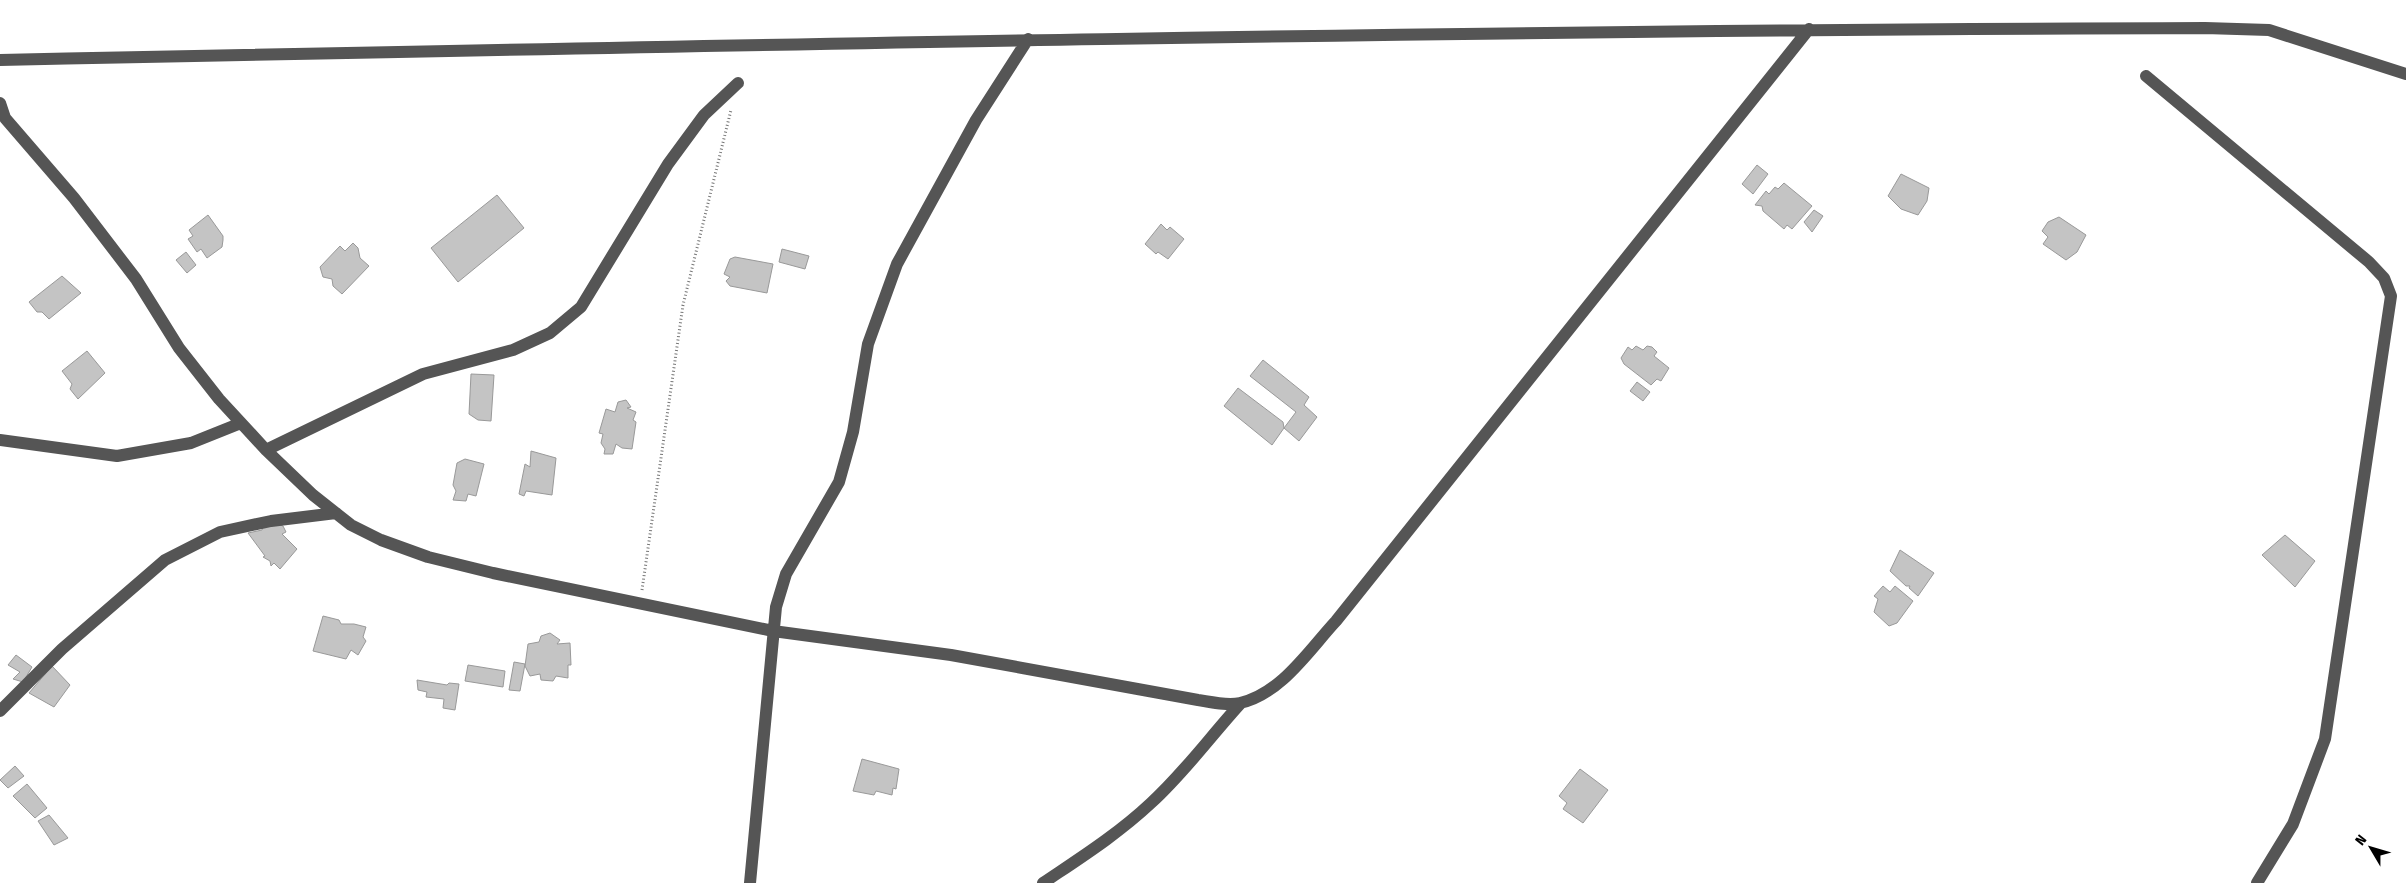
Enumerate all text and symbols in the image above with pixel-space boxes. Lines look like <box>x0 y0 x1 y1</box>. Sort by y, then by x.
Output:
north arrow <box>2346 823 2396 873</box>
text: N <box>2352 832 2370 849</box>

